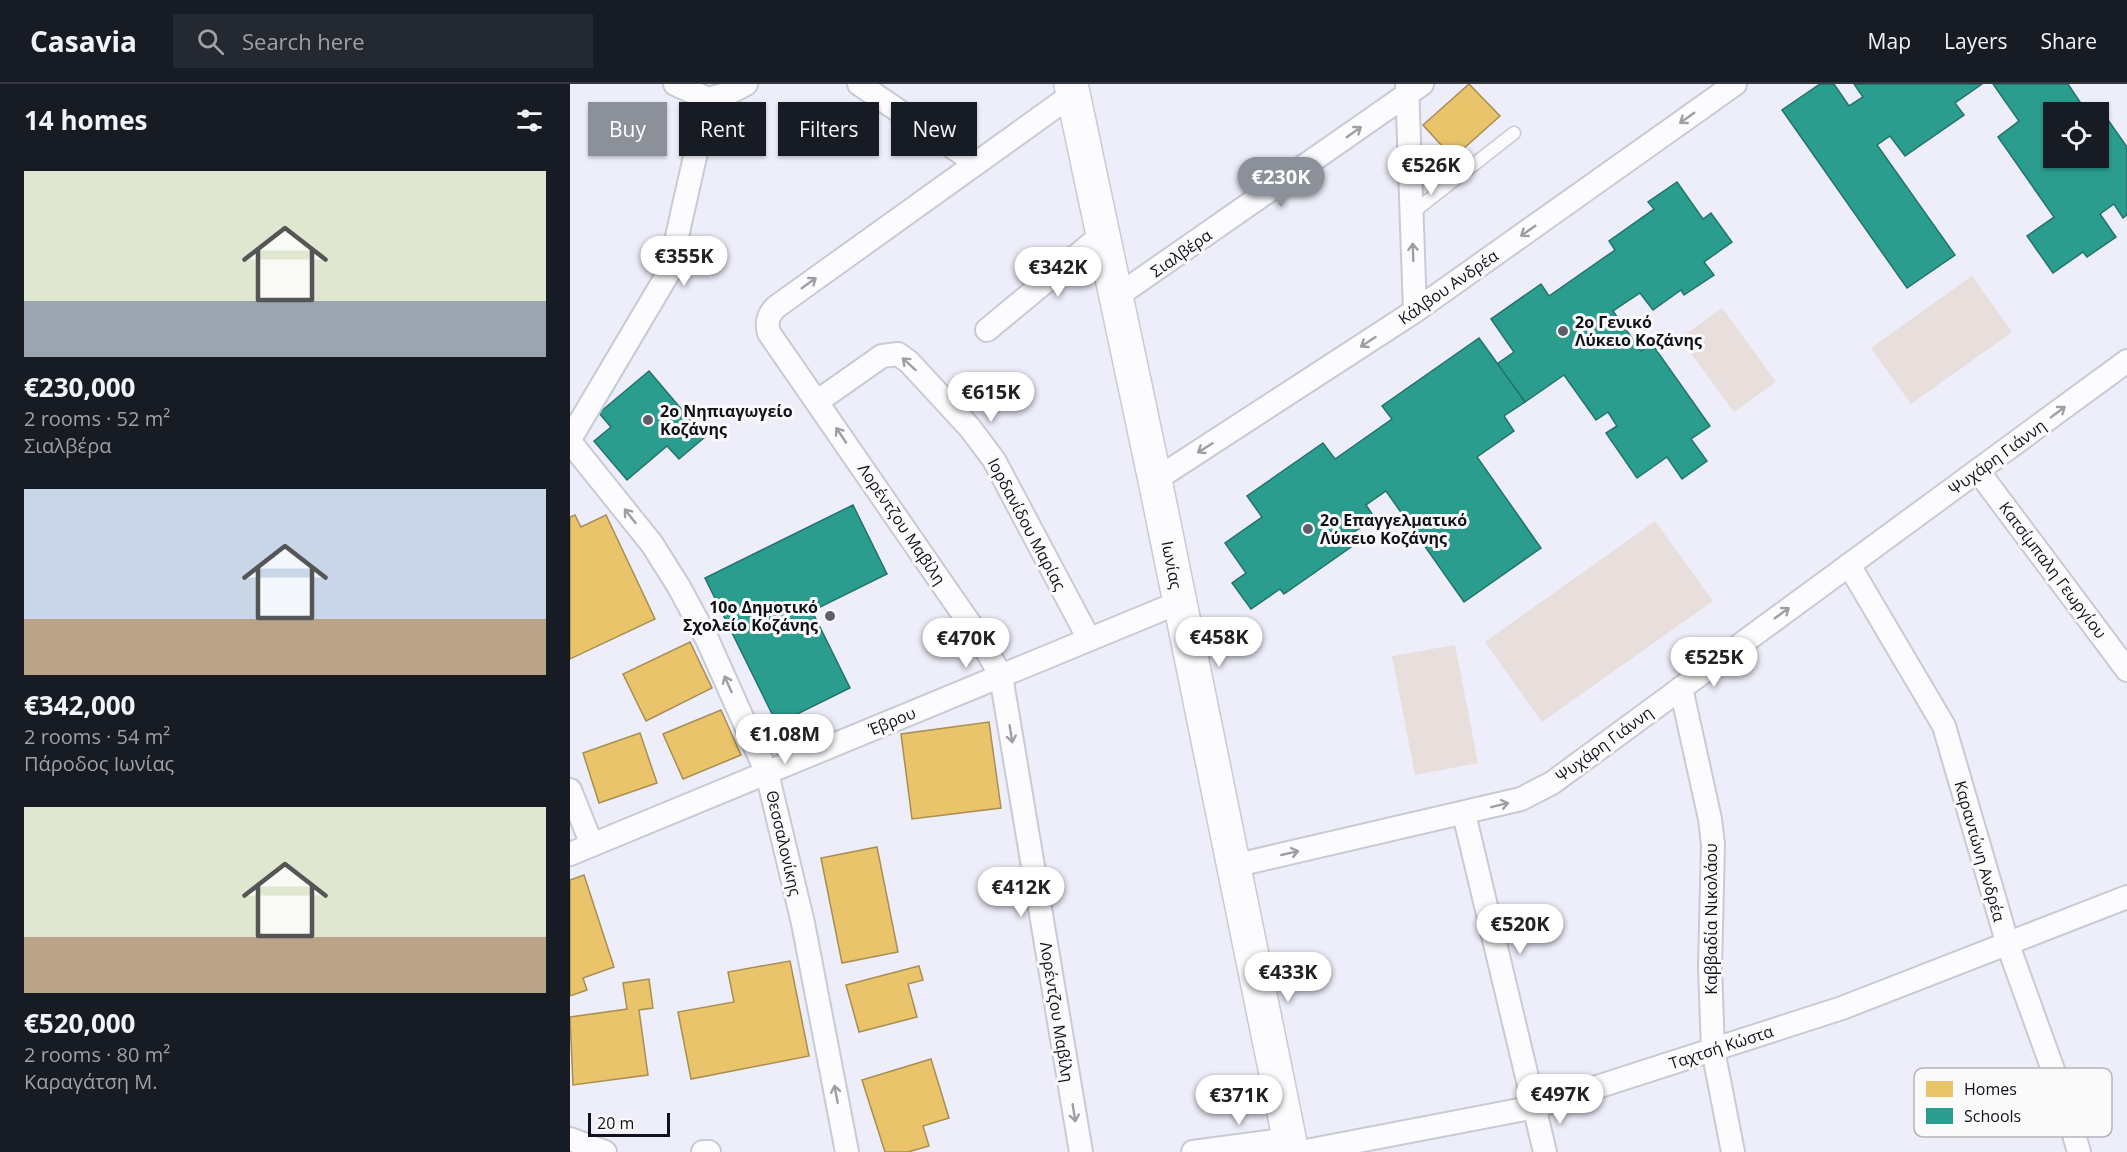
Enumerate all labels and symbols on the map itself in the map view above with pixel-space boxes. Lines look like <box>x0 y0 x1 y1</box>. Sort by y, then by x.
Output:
one-way arrow <box>1679 112 1696 124</box>
one-way arrow <box>1346 126 1362 138</box>
pin: €526K <box>1389 145 1473 196</box>
pin: €230K <box>1239 157 1323 208</box>
street label: Σιαλβέρα <box>1146 224 1216 282</box>
one-way arrow <box>1520 225 1536 237</box>
pin: €355K <box>642 236 726 287</box>
one-way arrow <box>1407 243 1419 263</box>
street label: Κάλβου Ανδρέα <box>1394 244 1502 330</box>
pin: €342K <box>1016 247 1100 298</box>
one-way arrow <box>800 277 816 289</box>
place label: 2ο Γενικό Λύκειο Κοζάνης <box>1575 311 1702 351</box>
marker: 2ο Γενικό Λύκειο Κοζάνης <box>1556 324 1570 338</box>
one-way arrow <box>1360 336 1376 348</box>
one-way arrow <box>902 357 917 371</box>
pin: €615K <box>949 372 1033 423</box>
place label: 2ο Νηπιαγωγείο Κοζάνης <box>660 400 793 440</box>
one-way arrow <box>2050 406 2066 418</box>
marker: 2ο Νηπιαγωγείο Κοζάνης <box>641 413 655 427</box>
street label: Ψυχάρη Γιάννη <box>1944 414 2050 500</box>
one-way arrow <box>835 428 847 444</box>
one-way arrow <box>1196 442 1213 455</box>
street label: Ιορδανίδου Μαρίας <box>983 454 1071 594</box>
street label: Λορέντζου Μαβίλη <box>853 459 951 589</box>
street label: Κατσίμπαλη Γεωργίου <box>1994 497 2112 643</box>
one-way arrow <box>624 508 637 524</box>
place label: 2ο Επαγγελματικό Λύκειο Κοζάνης <box>1320 509 1467 549</box>
marker: 2ο Επαγγελματικό Λύκειο Κοζάνης <box>1301 522 1315 536</box>
street label: Ιωνίας <box>1157 539 1187 591</box>
place label: 10ο Δημοτικό Σχολείο Κοζάνης <box>683 596 818 636</box>
one-way arrow <box>1773 607 1789 620</box>
marker: 10ο Δημοτικό Σχολείο Κοζάνης <box>823 609 837 623</box>
pin: €458K <box>1177 617 1261 668</box>
pin: €470K <box>924 618 1008 669</box>
pin: €525K <box>1672 637 1756 688</box>
one-way arrow <box>721 676 733 694</box>
street label: Ψυχάρη Γιάννη <box>1551 701 1657 787</box>
street label: Έβρου <box>864 702 919 741</box>
pin: €1.08M <box>736 714 834 765</box>
one-way arrow <box>1006 723 1017 743</box>
street label: Καραντώνη Ανδρέα <box>1949 778 2011 924</box>
street label: Θεσσαλονίκης <box>761 788 807 898</box>
one-way arrow <box>1490 798 1509 810</box>
street label: Καββαδία Νικολάου <box>1700 843 1722 995</box>
one-way arrow <box>1280 847 1299 859</box>
pin: €412K <box>979 867 1063 918</box>
pin: €520K <box>1478 904 1562 955</box>
street label: Λορέντζου Μαβίλη <box>1035 940 1079 1084</box>
pin: €433K <box>1246 952 1330 1003</box>
street label: Ταχτσή Κώστα <box>1666 1020 1776 1074</box>
legend <box>1914 1068 2112 1137</box>
pin: €497K <box>1518 1074 1602 1125</box>
pin: €371K <box>1197 1075 1281 1126</box>
text: Homes <box>1964 1078 2017 1100</box>
one-way arrow <box>830 1085 841 1105</box>
one-way arrow <box>1069 1102 1080 1122</box>
text: Schools <box>1964 1105 2021 1127</box>
scale bar <box>588 1110 670 1138</box>

